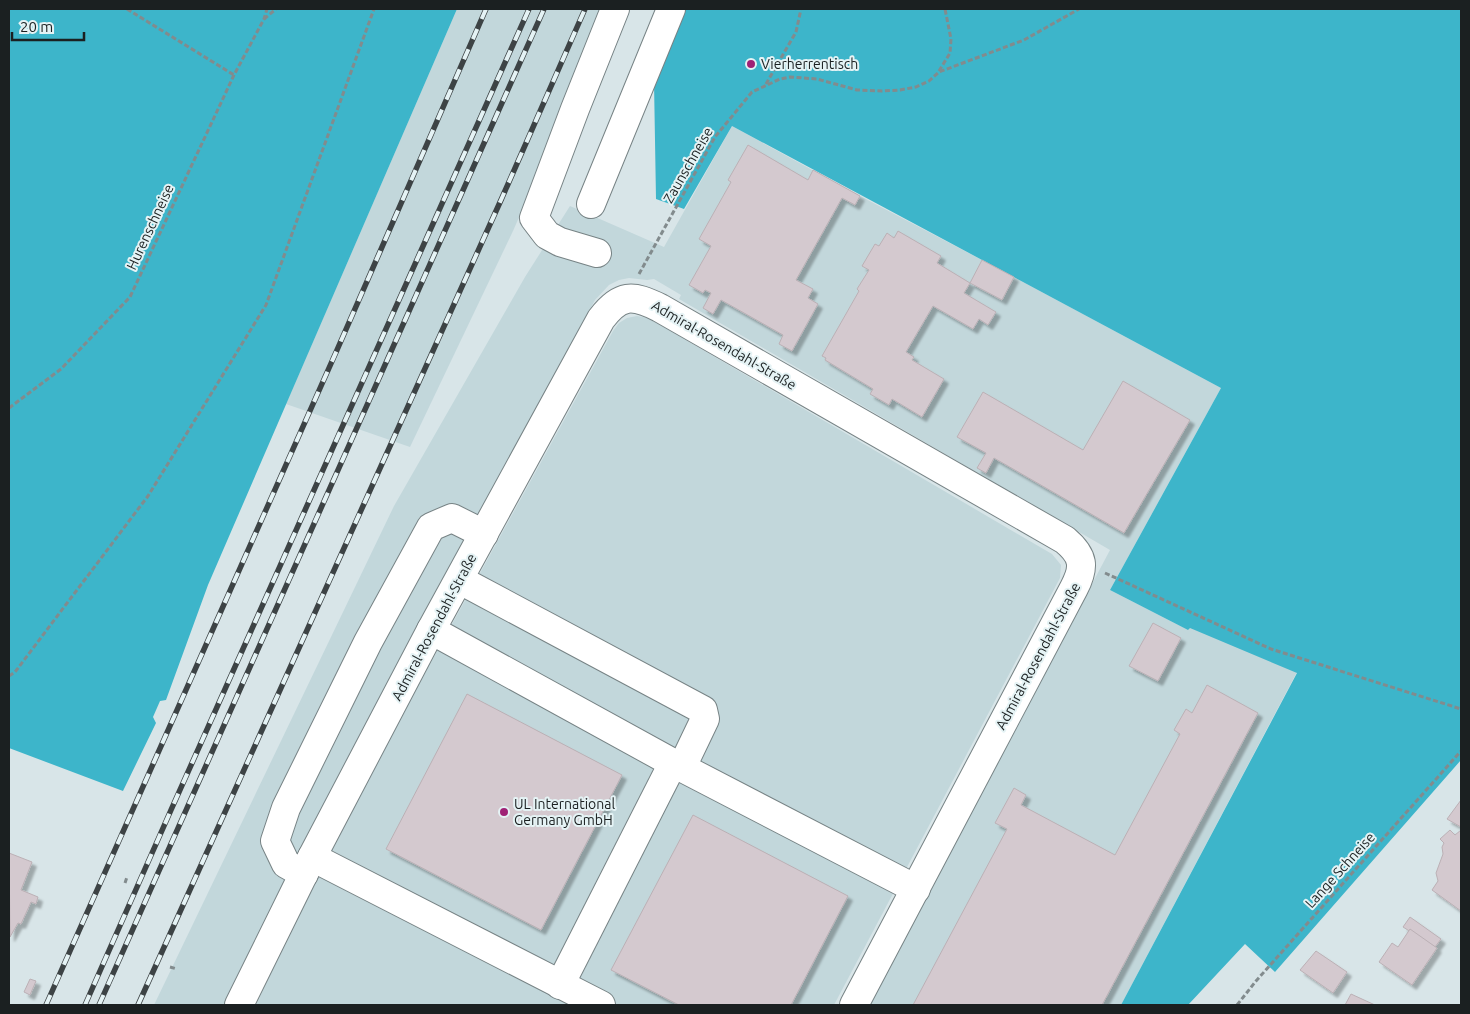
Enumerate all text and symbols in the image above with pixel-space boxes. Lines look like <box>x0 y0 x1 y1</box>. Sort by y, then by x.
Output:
scale bar <box>12 10 85 42</box>
text: 20 m <box>20 18 53 35</box>
place label: Vierherrentisch <box>761 56 858 72</box>
marker: Vierherrentisch <box>745 58 757 70</box>
street label: Zaunschneise <box>660 124 716 206</box>
street label: Hurenschneise <box>123 182 177 272</box>
street label: Admiral-Rosendahl-Straße <box>649 297 799 393</box>
street label: Admiral-Rosendahl-Straße <box>388 551 480 703</box>
street label: Admiral-Rosendahl-Straße <box>992 580 1084 732</box>
place label: UL International Germany GmbH <box>514 796 615 828</box>
marker: UL International Germany GmbH <box>498 806 510 818</box>
street label: Lange Schneise <box>1302 829 1378 911</box>

